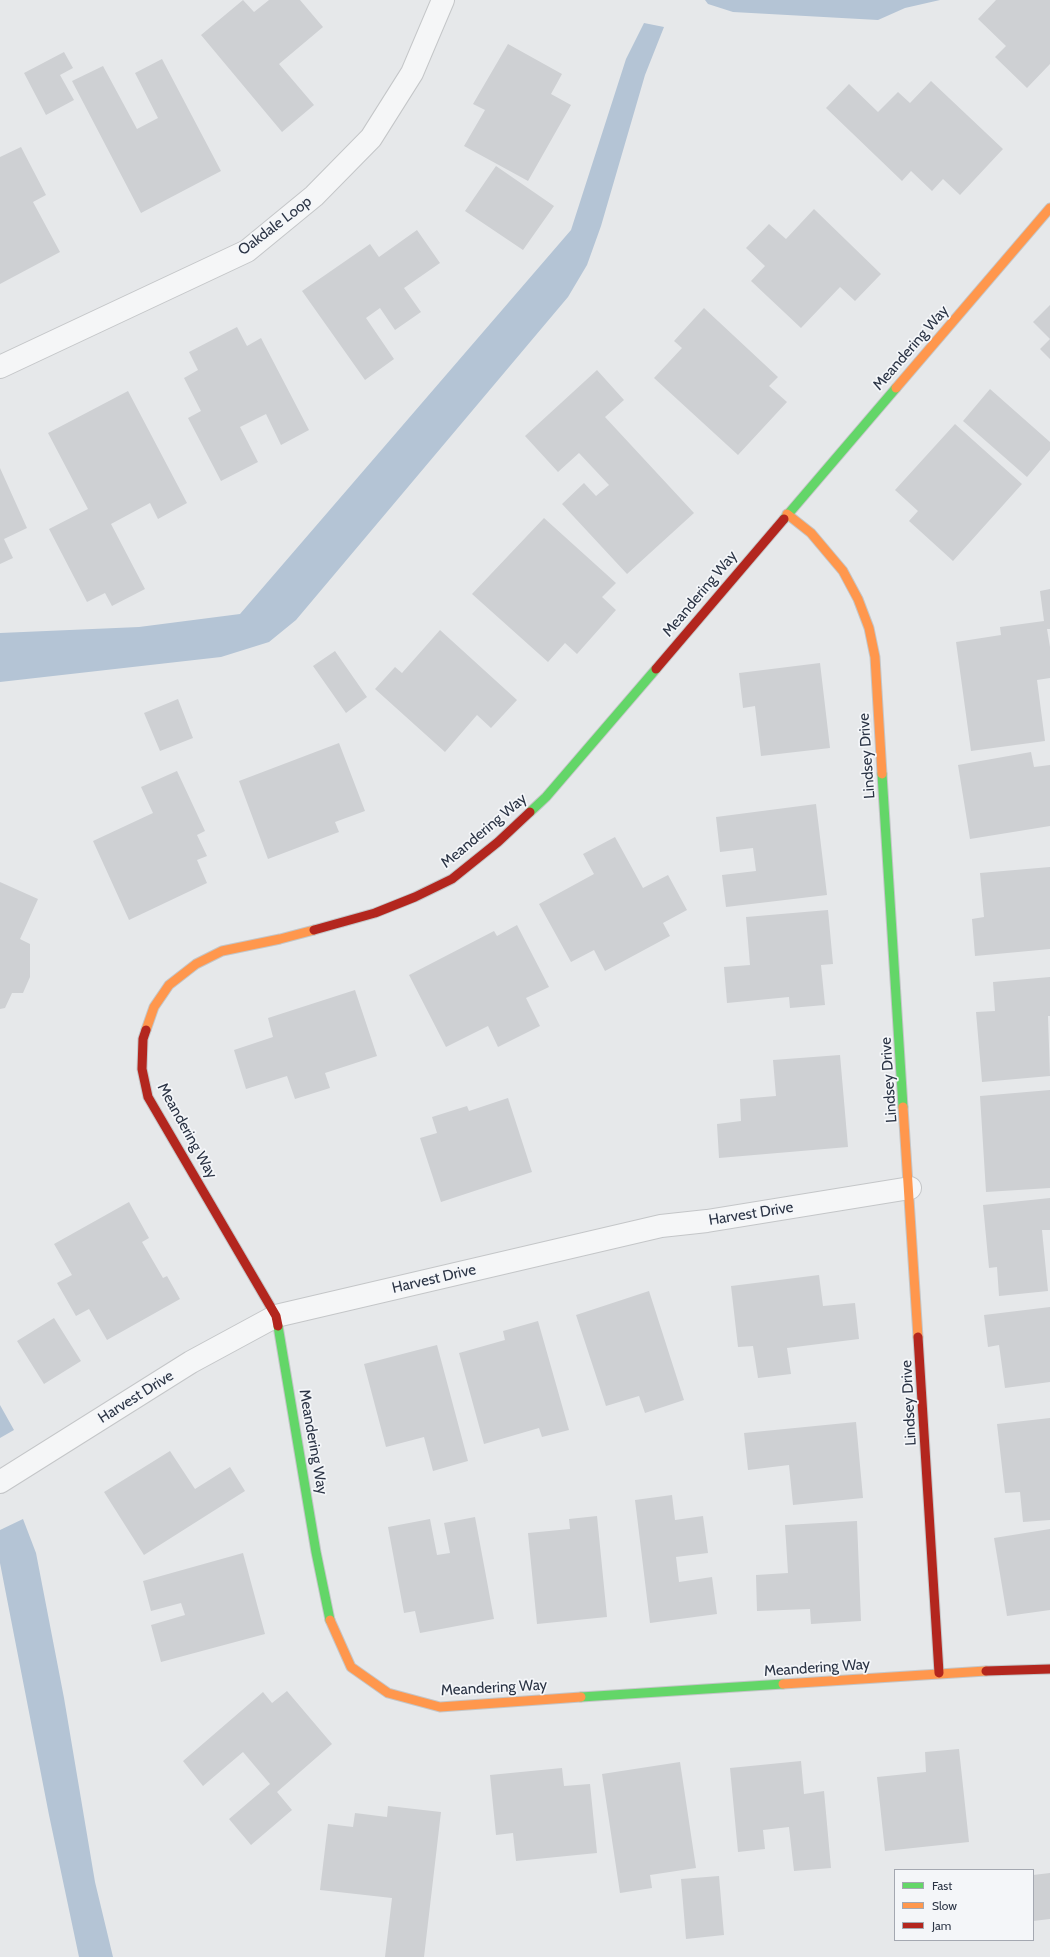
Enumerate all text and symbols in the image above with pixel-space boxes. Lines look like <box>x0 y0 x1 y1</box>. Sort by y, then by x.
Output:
street label: Oakdale Loop <box>235 193 315 259</box>
street label: Meandering Way <box>869 302 953 394</box>
street label: Meandering Way <box>659 547 741 641</box>
street label: Lindsey Drive <box>855 713 879 799</box>
street label: Meandering Way <box>437 790 531 872</box>
street label: Lindsey Drive <box>877 1037 901 1123</box>
street label: Meandering Way <box>153 1080 221 1182</box>
street label: Harvest Drive <box>707 1198 795 1230</box>
street label: Harvest Drive <box>390 1261 478 1297</box>
street label: Lindsey Drive <box>898 1360 920 1446</box>
street label: Harvest Drive <box>95 1367 177 1427</box>
street label: Meandering Way <box>295 1388 331 1496</box>
street label: Meandering Way <box>763 1655 871 1681</box>
street label: Meandering Way <box>440 1676 548 1700</box>
legend <box>894 1869 1034 1941</box>
text: Fast <box>932 1878 952 1893</box>
text: Slow <box>932 1898 957 1913</box>
text: Jam <box>932 1918 951 1933</box>

